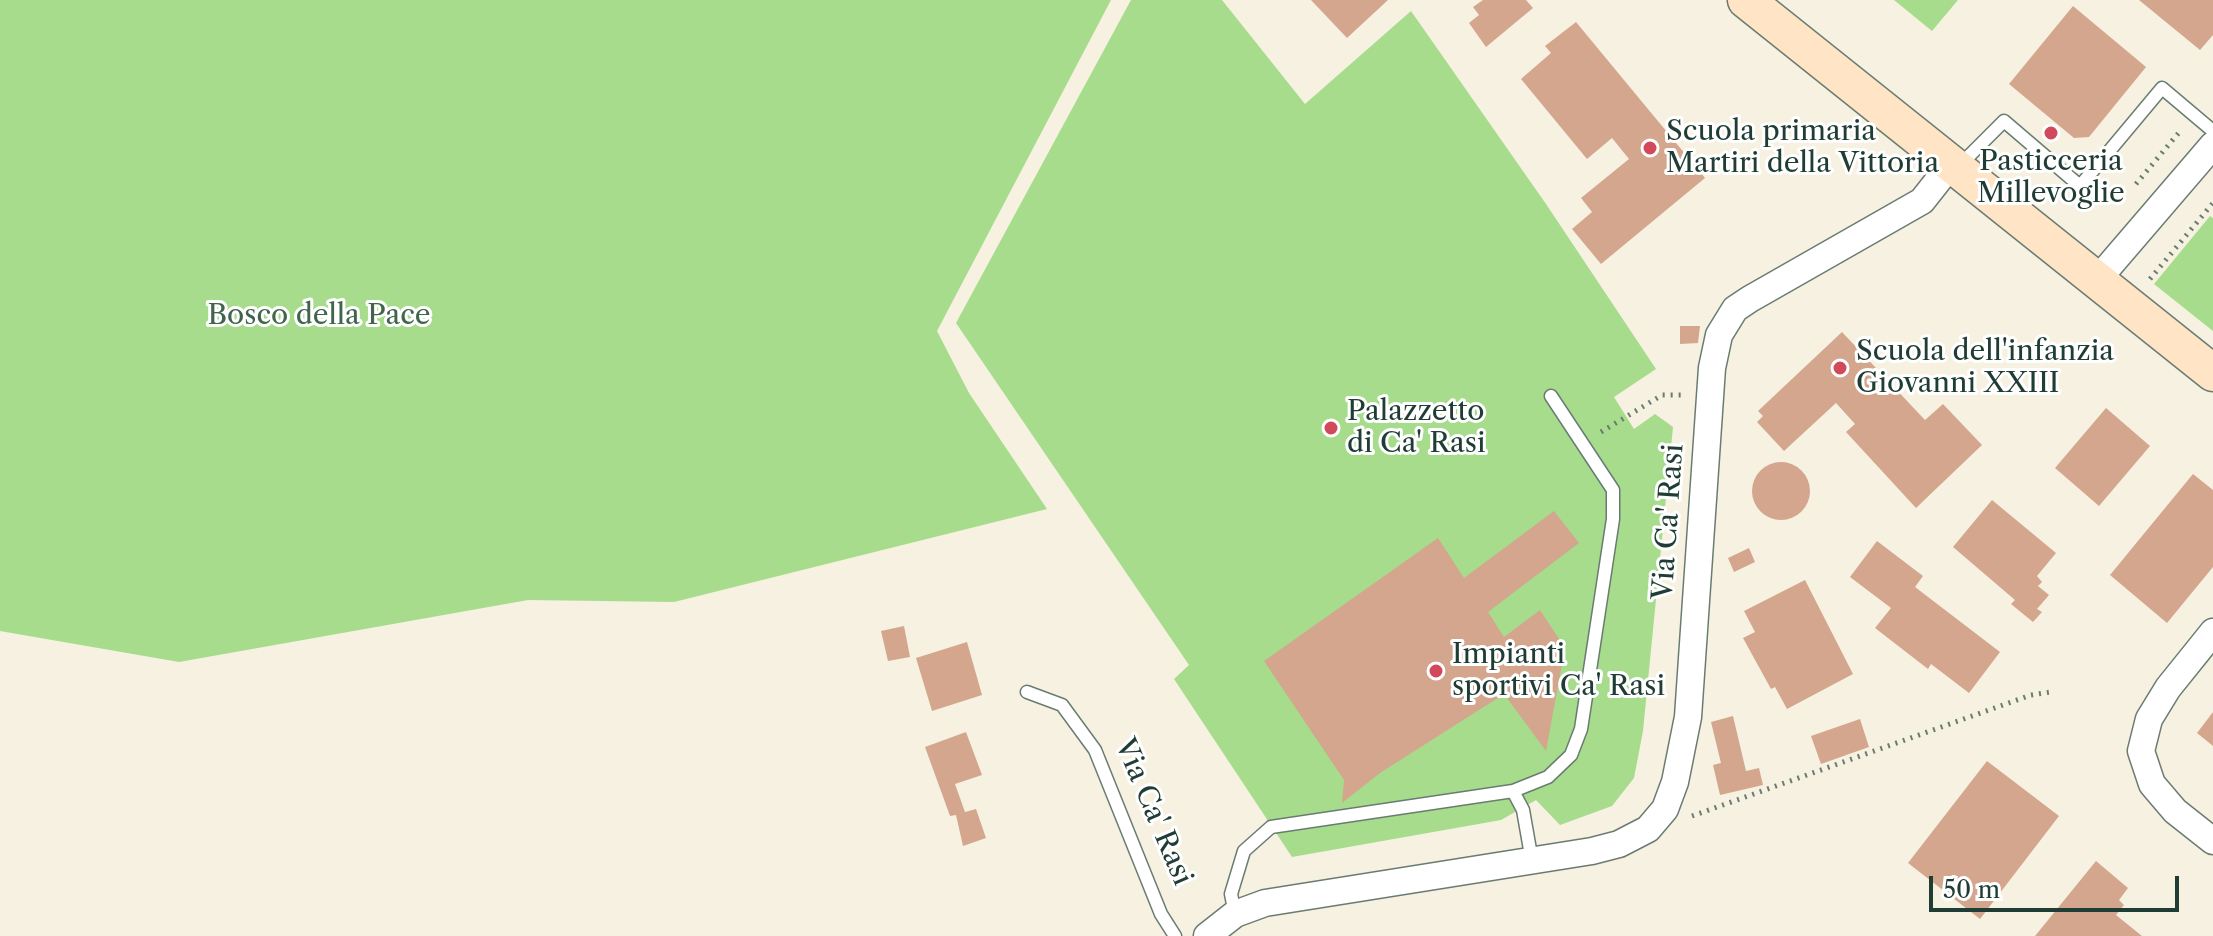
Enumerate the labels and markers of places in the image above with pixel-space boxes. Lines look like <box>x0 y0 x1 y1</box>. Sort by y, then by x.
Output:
place label: Scuola primaria Martiri della Vittoria <box>1666 115 1939 181</box>
marker: Pasticceria Millevoglie <box>2042 124 2060 142</box>
marker: Scuola primaria Martiri della Vittoria <box>1641 139 1659 157</box>
place label: Pasticceria Millevoglie <box>1977 145 2125 211</box>
place label: Scuola dell'infanzia Giovanni XXIII <box>1856 335 2114 401</box>
marker: Scuola dell'infanzia Giovanni XXIII <box>1831 359 1849 377</box>
place label: Palazzetto di Ca' Rasi <box>1347 395 1485 461</box>
marker: Palazzetto di Ca' Rasi <box>1322 419 1340 437</box>
place label: Impianti sportivi Ca' Rasi <box>1452 638 1665 704</box>
marker: Impianti sportivi Ca' Rasi <box>1427 662 1445 680</box>

